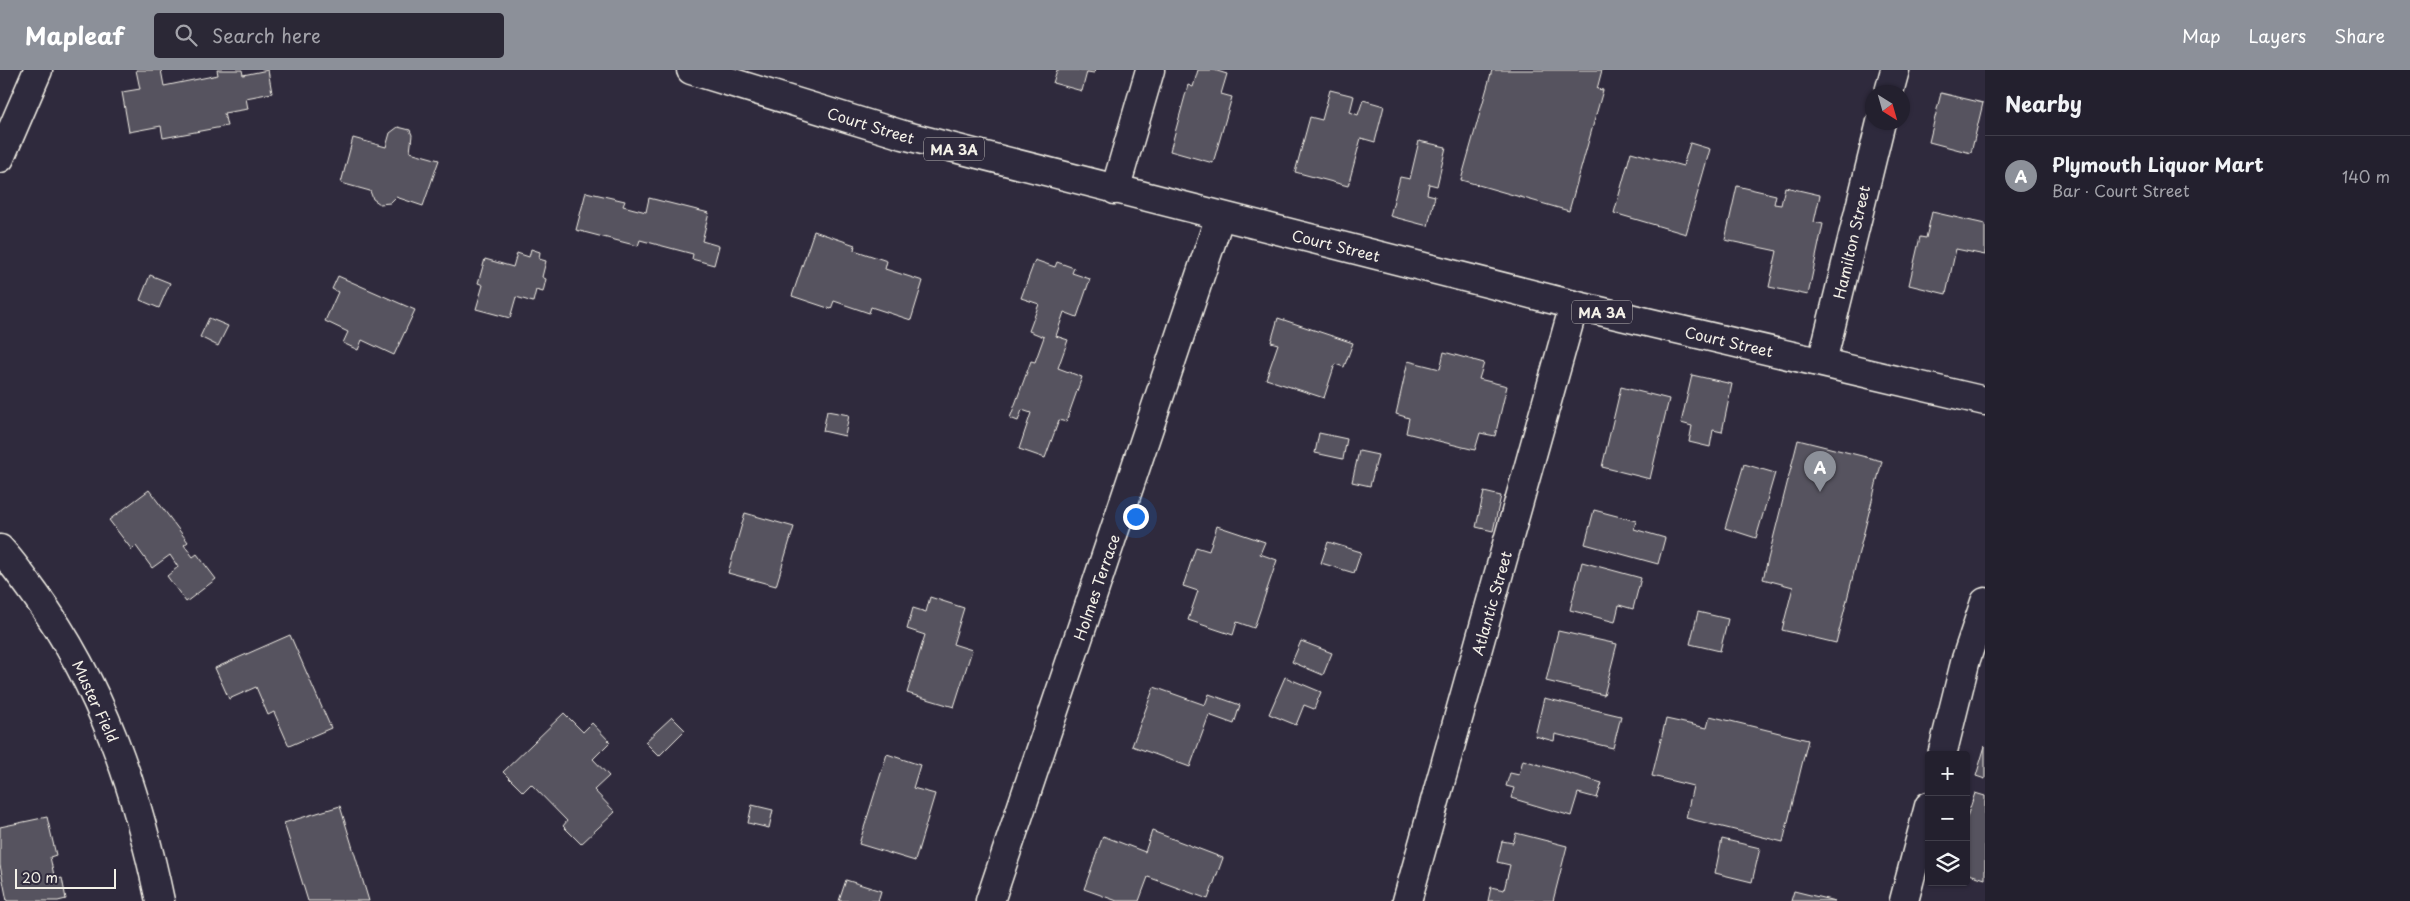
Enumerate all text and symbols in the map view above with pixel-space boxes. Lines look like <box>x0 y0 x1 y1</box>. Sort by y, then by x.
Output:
search box <box>154 13 504 58</box>
text: Mapleaf <box>25 17 124 53</box>
icon: search <box>172 21 200 49</box>
text: Search here <box>212 21 321 49</box>
text: Map <box>2182 22 2221 49</box>
text: Layers <box>2249 22 2306 49</box>
text: Share <box>2334 22 2385 49</box>
north arrow <box>1865 85 1910 130</box>
text: Nearby <box>2005 87 2082 119</box>
street label: Court Street <box>825 101 917 149</box>
road number: MA 3A <box>924 138 984 160</box>
text: Plymouth Liquor Mart <box>2052 150 2264 178</box>
text: A <box>2015 164 2027 188</box>
text: 140 m <box>2342 164 2390 188</box>
text: Bar · Court Street <box>2052 178 2190 202</box>
street label: Hamilton Street <box>1827 183 1875 301</box>
street label: Court Street <box>1290 223 1382 267</box>
road number: MA 3A <box>1572 300 1632 323</box>
street label: Court Street <box>1683 320 1775 362</box>
pin: A <box>1804 451 1836 492</box>
your location <box>1123 504 1149 530</box>
street label: Holmes Terrace <box>1067 531 1125 643</box>
street label: Atlantic Street <box>1465 548 1517 658</box>
street label: Muster Field <box>67 656 125 746</box>
map controls <box>1925 751 1970 886</box>
button: + <box>1925 751 1970 796</box>
button: − <box>1925 796 1970 841</box>
button: layers <box>1925 841 1970 886</box>
scale bar <box>15 866 116 889</box>
text: 20 m <box>22 867 58 888</box>

